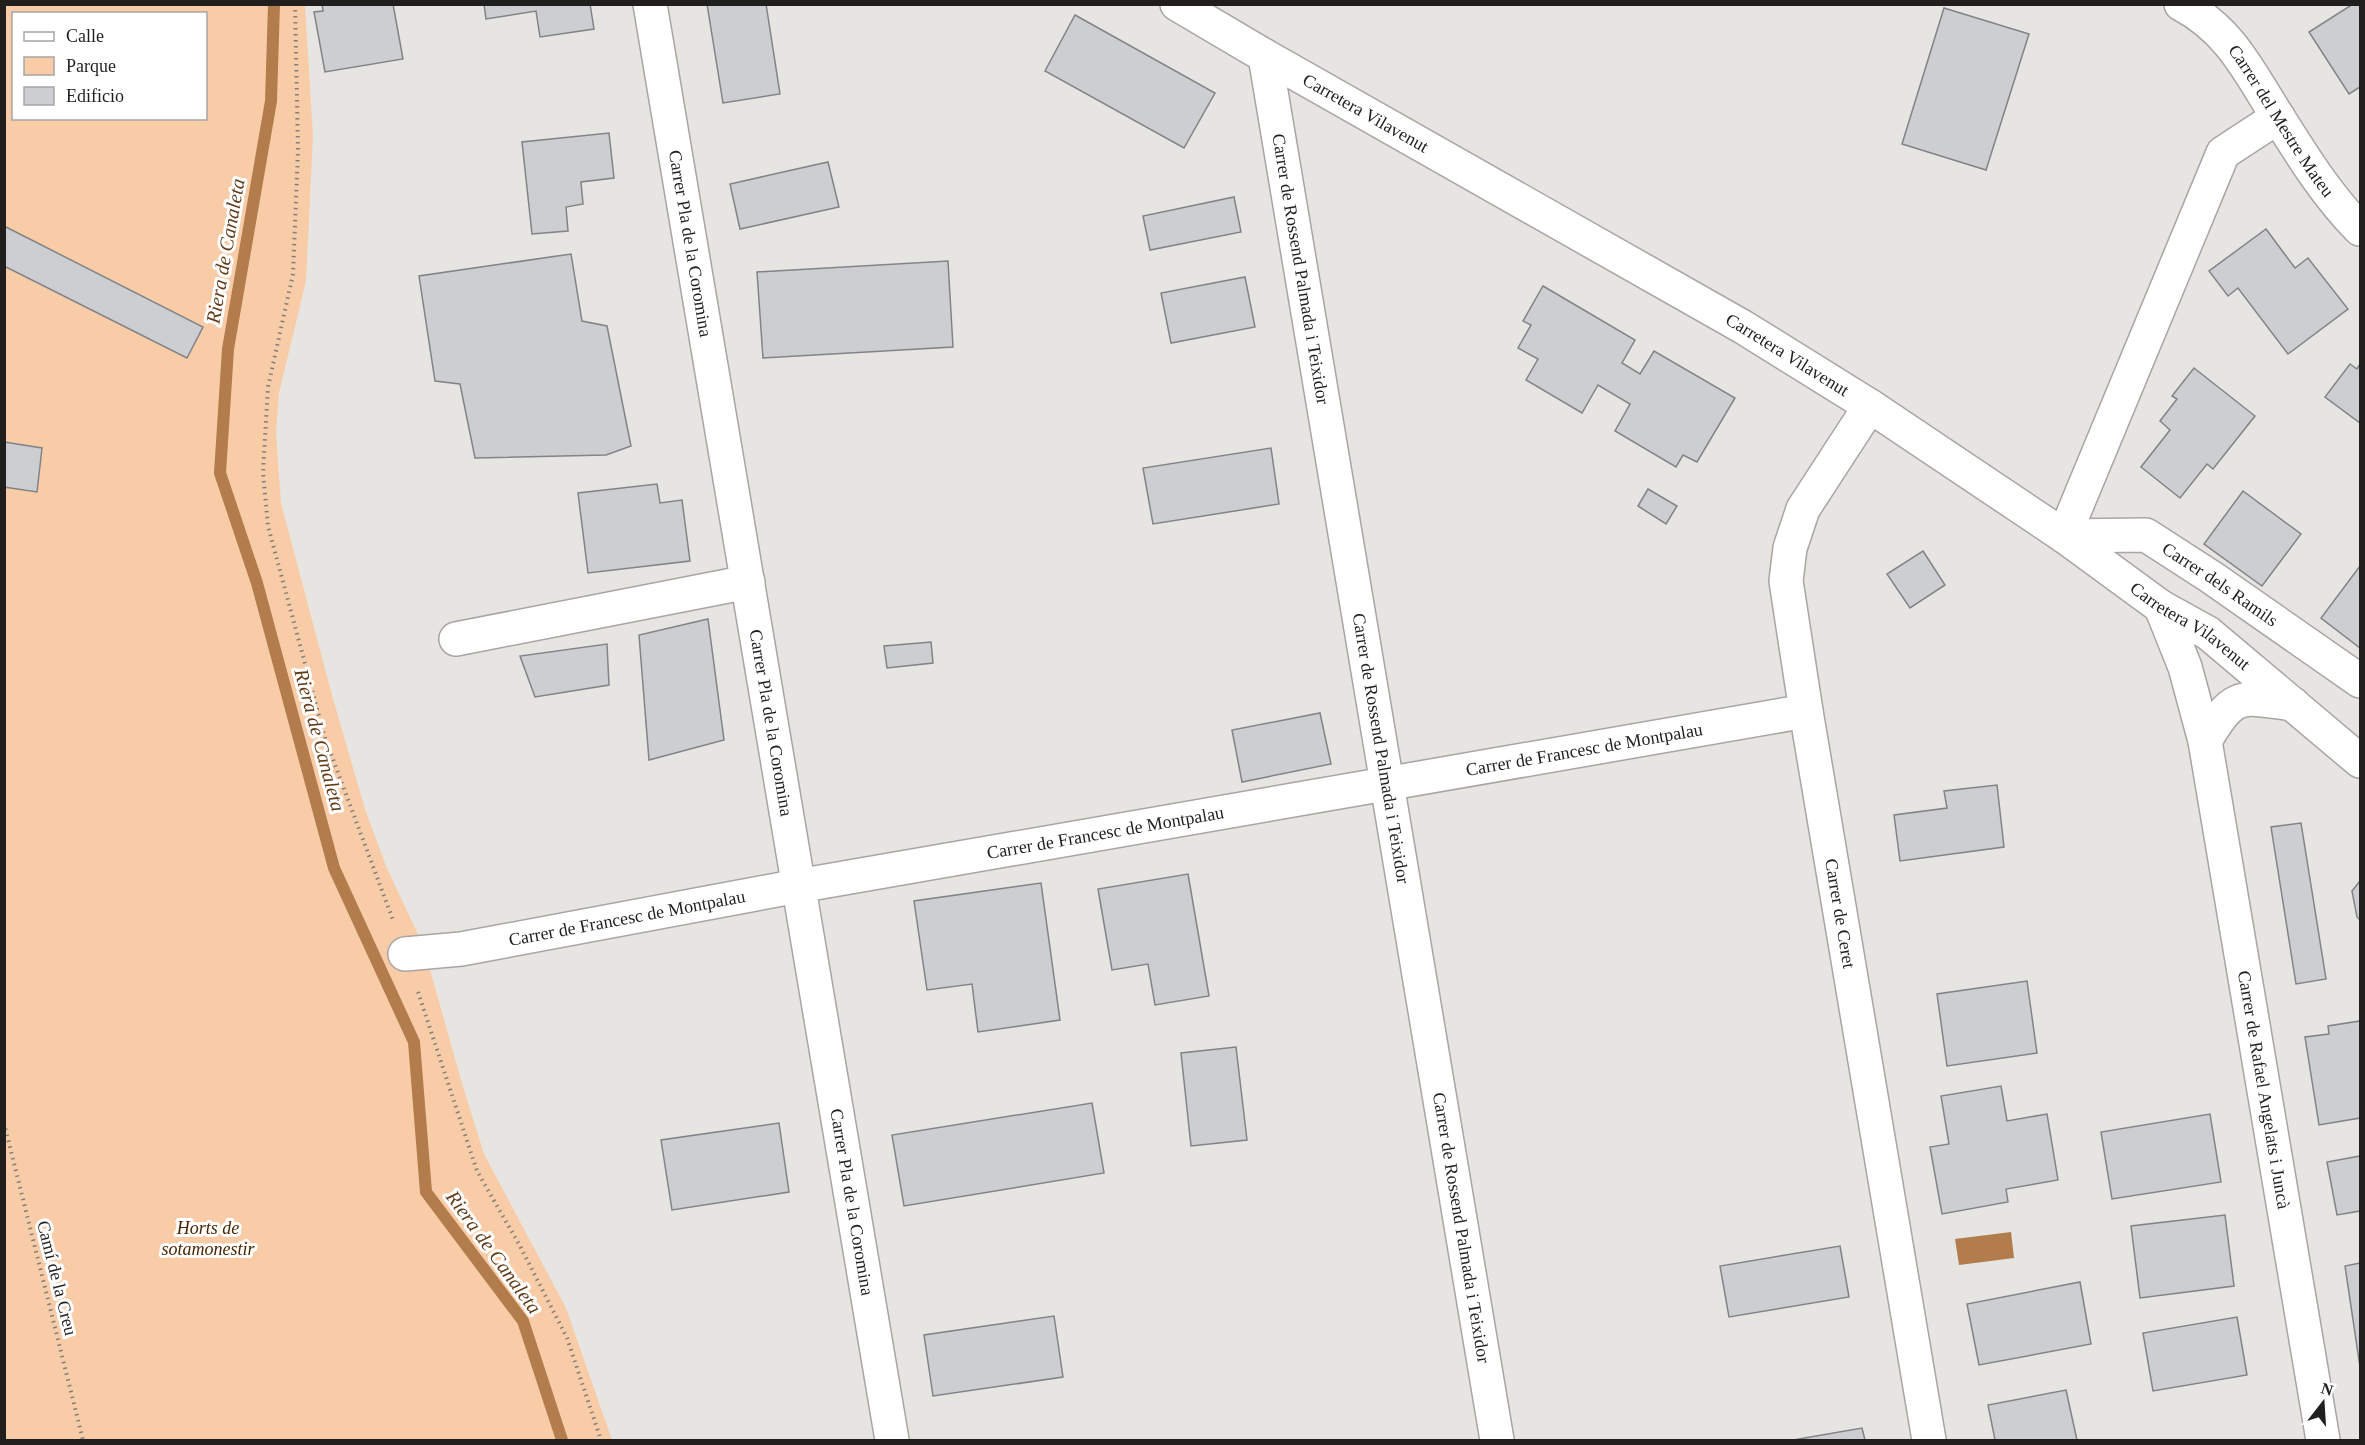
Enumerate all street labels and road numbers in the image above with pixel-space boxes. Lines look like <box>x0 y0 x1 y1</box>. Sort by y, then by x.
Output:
street label: Carrer del Mestre Mateu <box>2224 41 2338 201</box>
street label: Carretera Vilavenut <box>1299 70 1432 157</box>
street label: Carrer de Rossend Palmada i Teixidor <box>1268 132 1333 406</box>
street label: Carrer Pla de la Coromina <box>665 149 716 339</box>
street label: Carretera Vilavenut <box>1722 309 1853 400</box>
street label: Carrer dels Ramils <box>2159 538 2282 631</box>
street label: Carretera Vilavenut <box>2126 578 2254 674</box>
street label: Carrer de Rossend Palmada i Teixidor <box>1349 612 1414 885</box>
street label: Carrer Pla de la Coromina <box>746 628 797 818</box>
street label: Carrer de Francesc de Montpalau <box>1464 719 1704 780</box>
street label: Carrer de Francesc de Montpalau <box>985 802 1225 863</box>
street label: Carrer de Ceret <box>1821 857 1859 970</box>
street label: Carrer de Francesc de Montpalau <box>507 886 747 950</box>
street label: Carrer de Rafael Angelats i Juncà <box>2234 969 2294 1211</box>
street label: Carrer de Rossend Palmada i Teixidor <box>1429 1091 1494 1364</box>
street label: Carrer Pla de la Coromina <box>826 1107 877 1297</box>
street label: Camí de la Creu <box>33 1219 81 1337</box>

